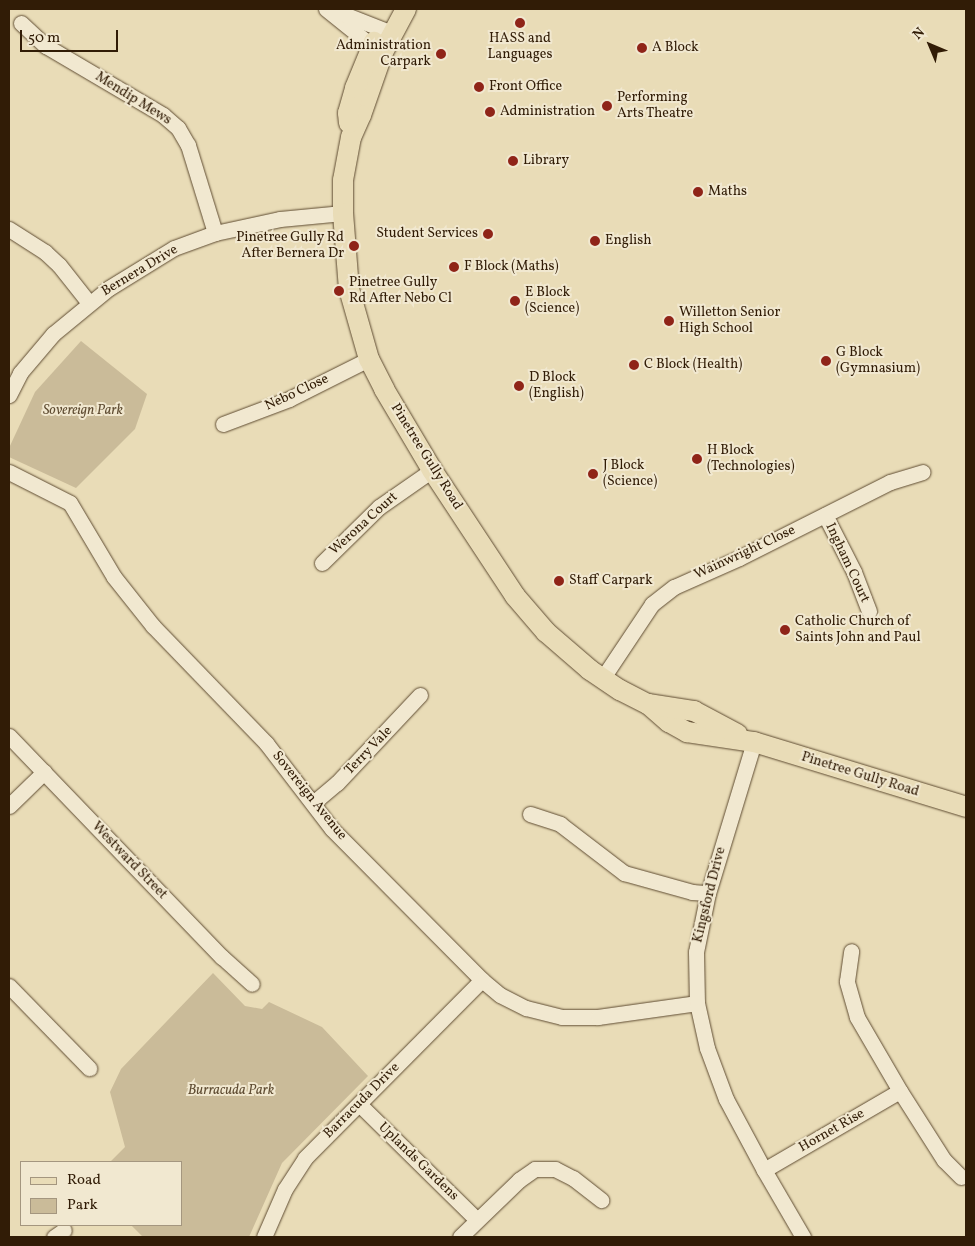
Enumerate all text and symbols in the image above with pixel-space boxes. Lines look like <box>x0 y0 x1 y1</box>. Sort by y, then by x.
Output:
marker: HASS and Languages <box>514 17 526 29</box>
scale bar <box>22 20 120 52</box>
north arrow <box>905 20 955 70</box>
text: N <box>909 24 929 44</box>
text: 50 m <box>28 28 60 49</box>
place label: HASS and Languages <box>488 31 552 64</box>
place label: Administration Carpark <box>336 38 431 70</box>
place label: A Block <box>652 40 699 56</box>
marker: A Block <box>636 42 648 54</box>
marker: Administration Carpark <box>435 48 447 60</box>
street label: Mendip Mews <box>92 69 174 129</box>
place label: Front Office <box>489 79 562 95</box>
marker: Front Office <box>473 81 485 93</box>
place label: Performing Arts Theatre <box>617 90 693 122</box>
marker: Performing Arts Theatre <box>601 100 613 112</box>
place label: Administration <box>500 104 595 120</box>
marker: Administration <box>484 106 496 118</box>
place label: Library <box>523 153 569 169</box>
marker: Library <box>507 155 519 167</box>
place label: Maths <box>708 184 747 200</box>
marker: Maths <box>692 186 704 198</box>
place label: Student Services <box>376 226 478 242</box>
marker: Student Services <box>482 228 494 240</box>
place label: Pinetree Gully Rd After Bernera Dr <box>236 230 344 262</box>
place label: English <box>605 233 652 249</box>
marker: English <box>589 235 601 247</box>
marker: Pinetree Gully Rd After Bernera Dr <box>348 240 360 252</box>
street label: Bernera Drive <box>99 242 181 300</box>
place label: F Block (Maths) <box>464 259 559 275</box>
marker: F Block (Maths) <box>448 261 460 273</box>
place label: Pinetree Gully Rd After Nebo Cl <box>349 275 452 308</box>
marker: Pinetree Gully Rd After Nebo Cl <box>333 285 345 297</box>
place label: E Block (Science) <box>525 285 579 318</box>
marker: E Block (Science) <box>509 295 521 307</box>
place label: Willetton Senior High School <box>679 305 780 338</box>
marker: Willetton Senior High School <box>663 315 675 327</box>
place label: G Block (Gymnasium) <box>836 345 920 378</box>
marker: G Block (Gymnasium) <box>820 355 832 367</box>
place label: C Block (Health) <box>644 357 742 373</box>
marker: C Block (Health) <box>628 359 640 371</box>
place label: D Block (English) <box>529 370 584 402</box>
street label: Nebo Close <box>262 371 332 415</box>
marker: D Block (English) <box>513 380 525 392</box>
street label: Pinetree Gully Road <box>386 401 466 513</box>
park label: Sovereign Park <box>43 403 123 419</box>
place label: H Block (Technologies) <box>707 443 795 476</box>
marker: H Block (Technologies) <box>691 453 703 465</box>
place label: J Block (Science) <box>603 458 657 491</box>
marker: J Block (Science) <box>587 468 599 480</box>
street label: Werona Court <box>326 489 402 559</box>
street label: Ingham Court <box>821 520 873 606</box>
street label: Wainwright Close <box>692 522 798 584</box>
place label: Staff Carpark <box>569 573 651 589</box>
marker: Staff Carpark <box>553 575 565 587</box>
place label: Catholic Church of Saints John and Paul <box>795 614 921 646</box>
marker: Catholic Church of Saints John and Paul <box>779 624 791 636</box>
street label: Terry Vale <box>341 723 397 779</box>
street label: Sovereign Avenue <box>268 748 350 844</box>
street label: Pinetree Gully Road <box>799 749 921 801</box>
street label: Westward Street <box>88 819 170 903</box>
street label: Kingsford Drive <box>690 845 730 945</box>
street label: Barracuda Drive <box>321 1060 403 1142</box>
park label: Burracuda Park <box>188 1083 274 1099</box>
street label: Hornet Rise <box>796 1105 868 1157</box>
street label: Uplands Gardens <box>374 1119 462 1205</box>
legend <box>20 1161 182 1226</box>
text: Road <box>67 1170 101 1191</box>
text: Park <box>67 1195 98 1216</box>

